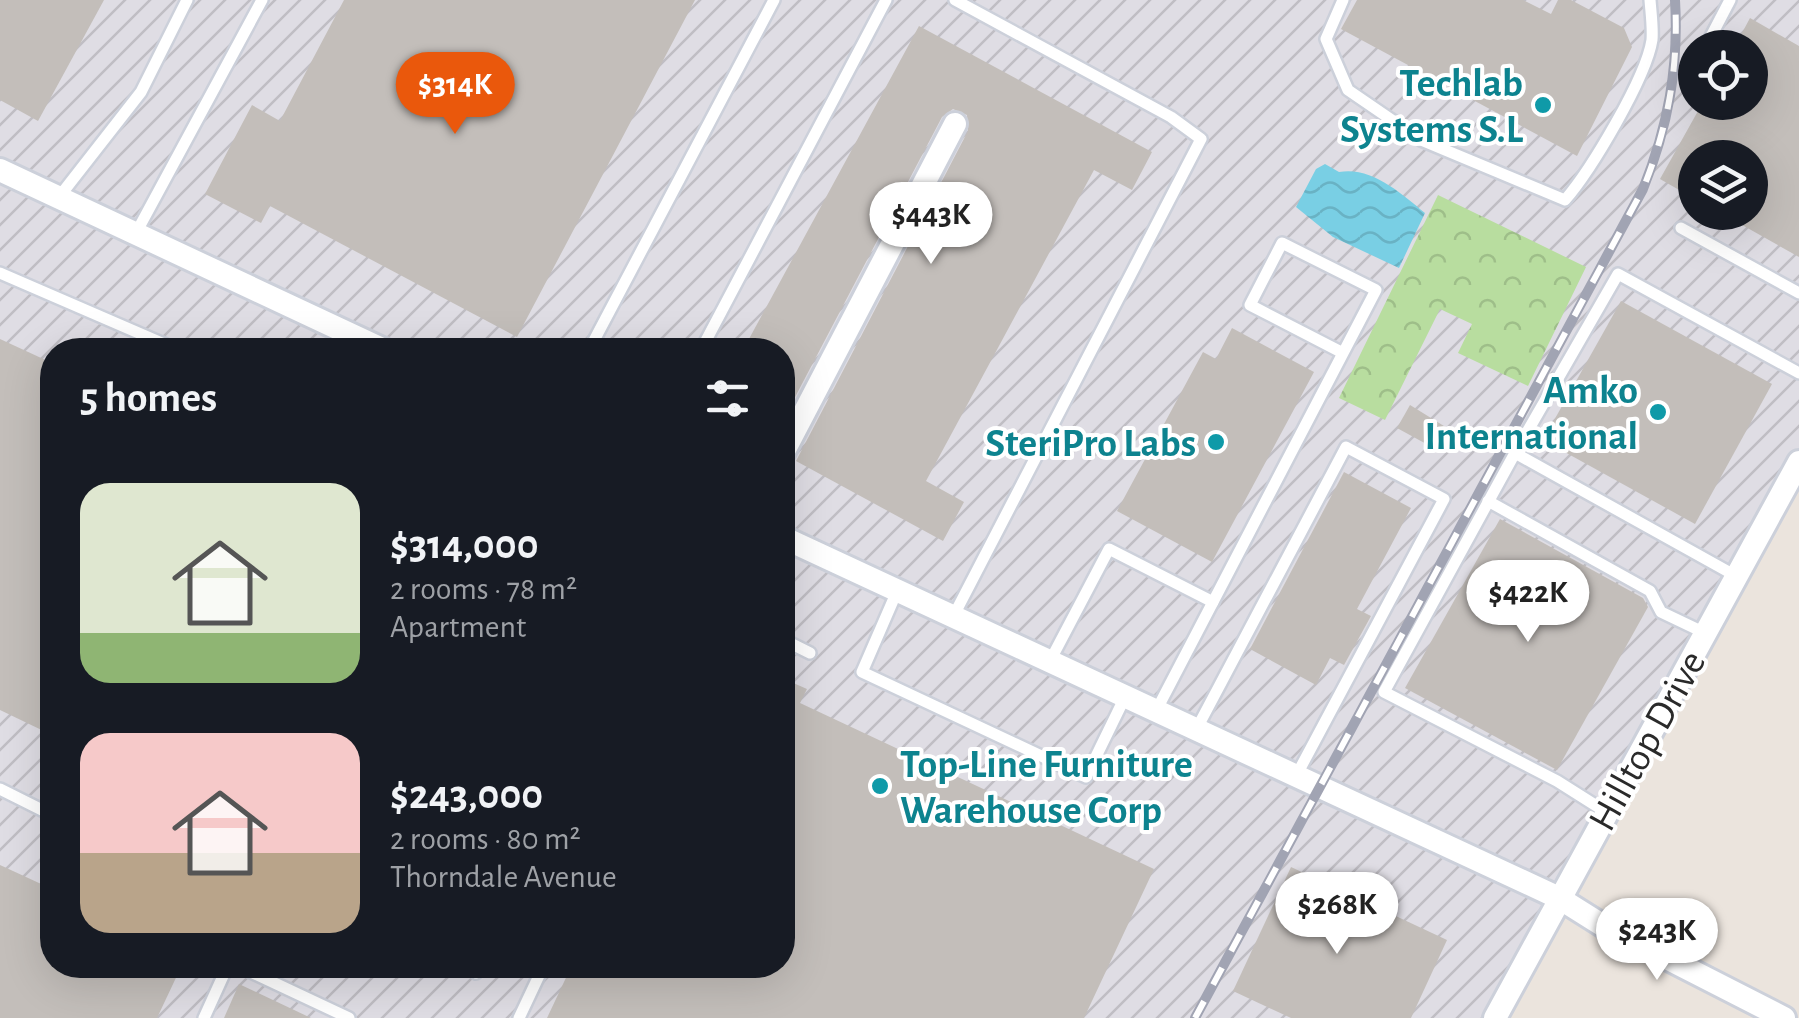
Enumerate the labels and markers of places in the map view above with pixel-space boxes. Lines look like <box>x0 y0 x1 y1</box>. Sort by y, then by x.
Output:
pin: $314K <box>385 52 525 137</box>
place label: Techlab Systems S.L <box>1340 64 1524 150</box>
marker: Techlab Systems S.L <box>1532 94 1554 116</box>
pin: $443K <box>861 182 1001 267</box>
place label: Amko International <box>1424 371 1638 457</box>
marker: Amko International <box>1647 401 1669 423</box>
place label: SteriPro Labs <box>985 424 1196 464</box>
marker: SteriPro Labs <box>1205 431 1227 453</box>
pin: $422K <box>1458 560 1598 645</box>
place label: Top-Line Furniture Warehouse Corp <box>900 745 1193 831</box>
marker: Top-Line Furniture Warehouse Corp <box>869 775 891 797</box>
pin: $268K <box>1267 872 1407 957</box>
pin: $243K <box>1587 898 1727 983</box>

